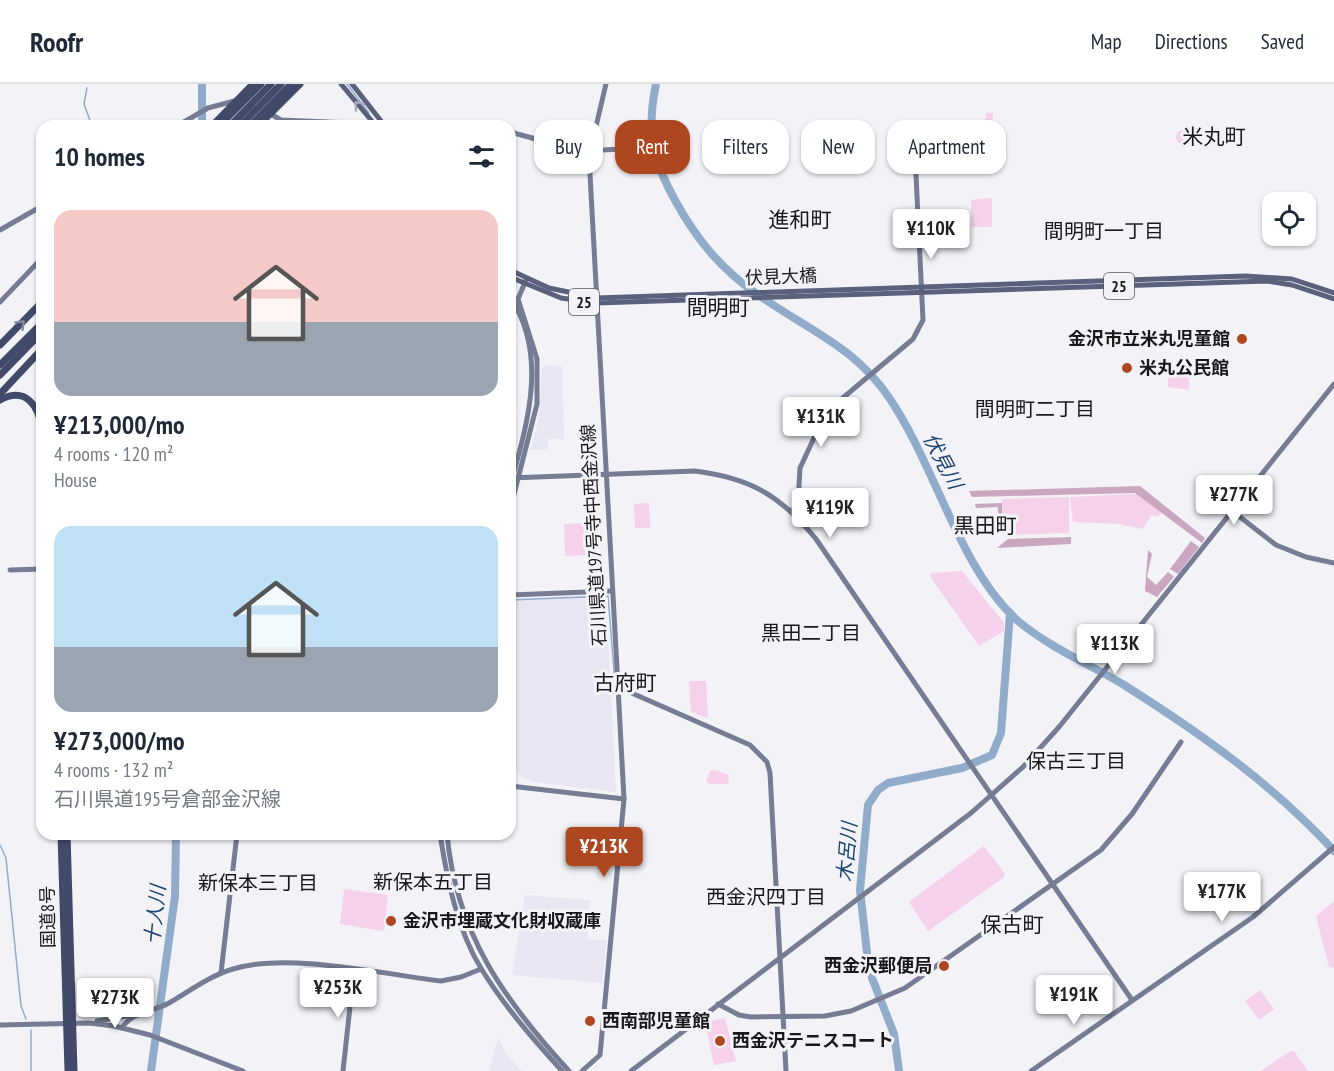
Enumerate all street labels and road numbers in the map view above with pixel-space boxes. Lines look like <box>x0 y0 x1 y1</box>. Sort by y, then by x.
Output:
street label: 伏見大橋 <box>745 264 817 289</box>
road number: 25 <box>1104 273 1134 299</box>
road number: 25 <box>569 289 599 315</box>
street label: 石川県道197号寺中西金沢線 <box>576 423 611 647</box>
street label: 国道8号 <box>35 886 60 948</box>

